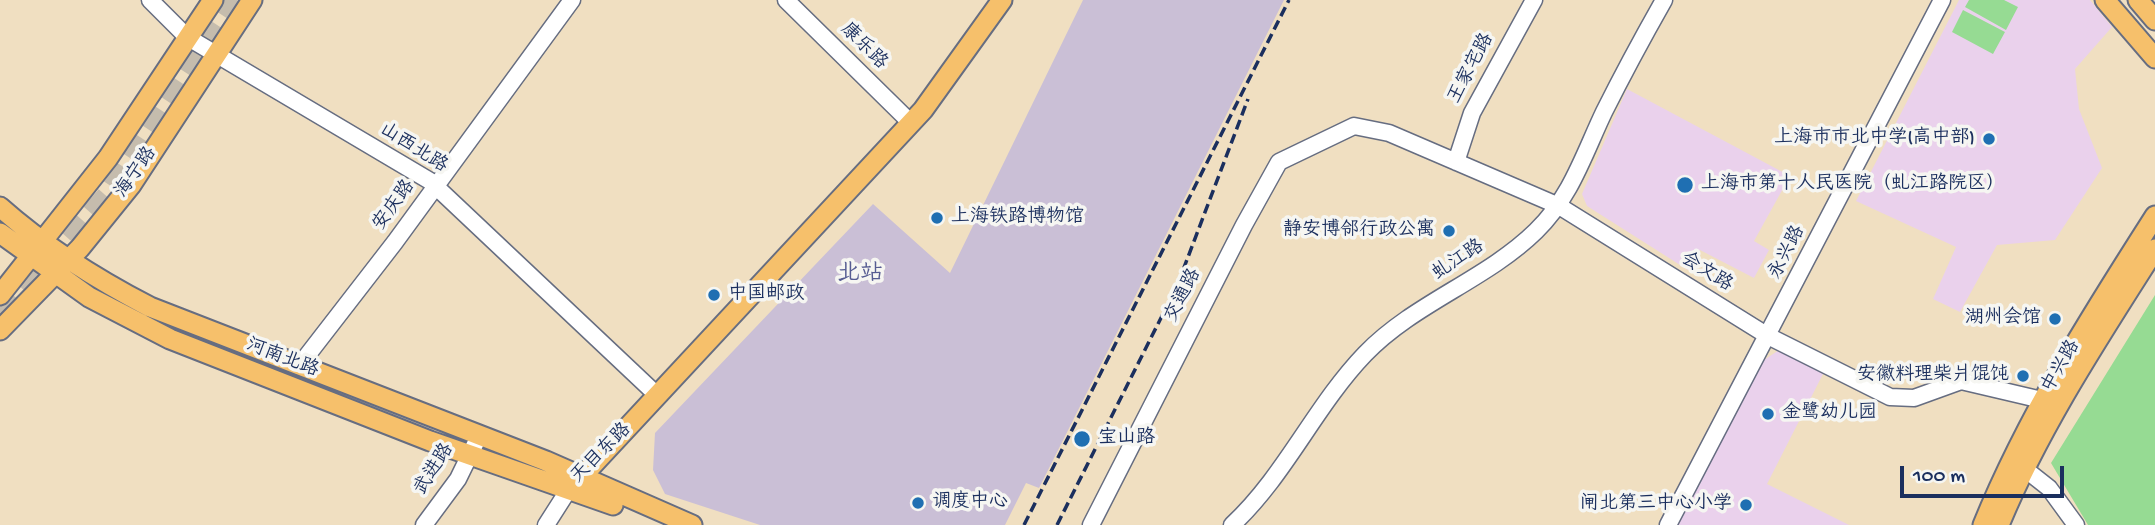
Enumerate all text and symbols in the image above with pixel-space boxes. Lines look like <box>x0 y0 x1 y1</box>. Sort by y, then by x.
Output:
street label: 康乐路 <box>835 19 891 75</box>
street label: 王家宅路 <box>1444 30 1500 108</box>
street label: 山西北路 <box>375 119 451 179</box>
place label: 上海市市北中学(高中部) <box>1774 128 1975 150</box>
marker: 上海市市北中学(高中部) <box>1981 131 1997 147</box>
street label: 海宁路 <box>111 143 163 203</box>
place label: 上海市第十人民医院（虬江路院区） <box>1701 174 2005 196</box>
marker: 上海市第十人民医院（虬江路院区） <box>1675 175 1695 195</box>
street label: 安庆路 <box>369 176 421 236</box>
place label: 上海铁路博物馆 <box>951 207 1084 229</box>
marker: 上海铁路博物馆 <box>929 210 945 226</box>
place label: 静安博邻行政公寓 <box>1283 220 1435 242</box>
street label: 永兴路 <box>1765 222 1811 284</box>
marker: 静安博邻行政公寓 <box>1441 223 1457 239</box>
street label: 虬江路 <box>1429 236 1489 286</box>
street label: 会文路 <box>1676 248 1736 298</box>
district label: 北站 <box>837 261 883 289</box>
street label: 交通路 <box>1161 265 1207 327</box>
place label: 中国邮政 <box>728 284 804 306</box>
marker: 中国邮政 <box>706 287 722 303</box>
place label: 湖州会馆 <box>1965 308 2041 330</box>
marker: 湖州会馆 <box>2047 311 2063 327</box>
street label: 河南北路 <box>242 335 322 383</box>
street label: 中兴路 <box>2038 337 2086 397</box>
place label: 安徽料理柴爿馄饨 <box>1857 365 2009 387</box>
marker: 安徽料理柴爿馄饨 <box>2015 368 2031 384</box>
place label: 金鹭幼儿园 <box>1782 403 1877 425</box>
marker: 金鹭幼儿园 <box>1760 406 1776 422</box>
street label: 天目东路 <box>567 419 637 489</box>
place label: 宝山路 <box>1098 428 1155 450</box>
marker: 宝山路 <box>1072 429 1092 449</box>
street label: 武进路 <box>410 440 460 500</box>
scale bar <box>1903 452 2068 496</box>
text: 100 m <box>1913 465 1965 490</box>
place label: 调度中心 <box>932 492 1008 514</box>
place label: 闸北第三中心小学 <box>1580 494 1732 516</box>
marker: 调度中心 <box>910 495 926 511</box>
marker: 闸北第三中心小学 <box>1738 497 1754 513</box>

